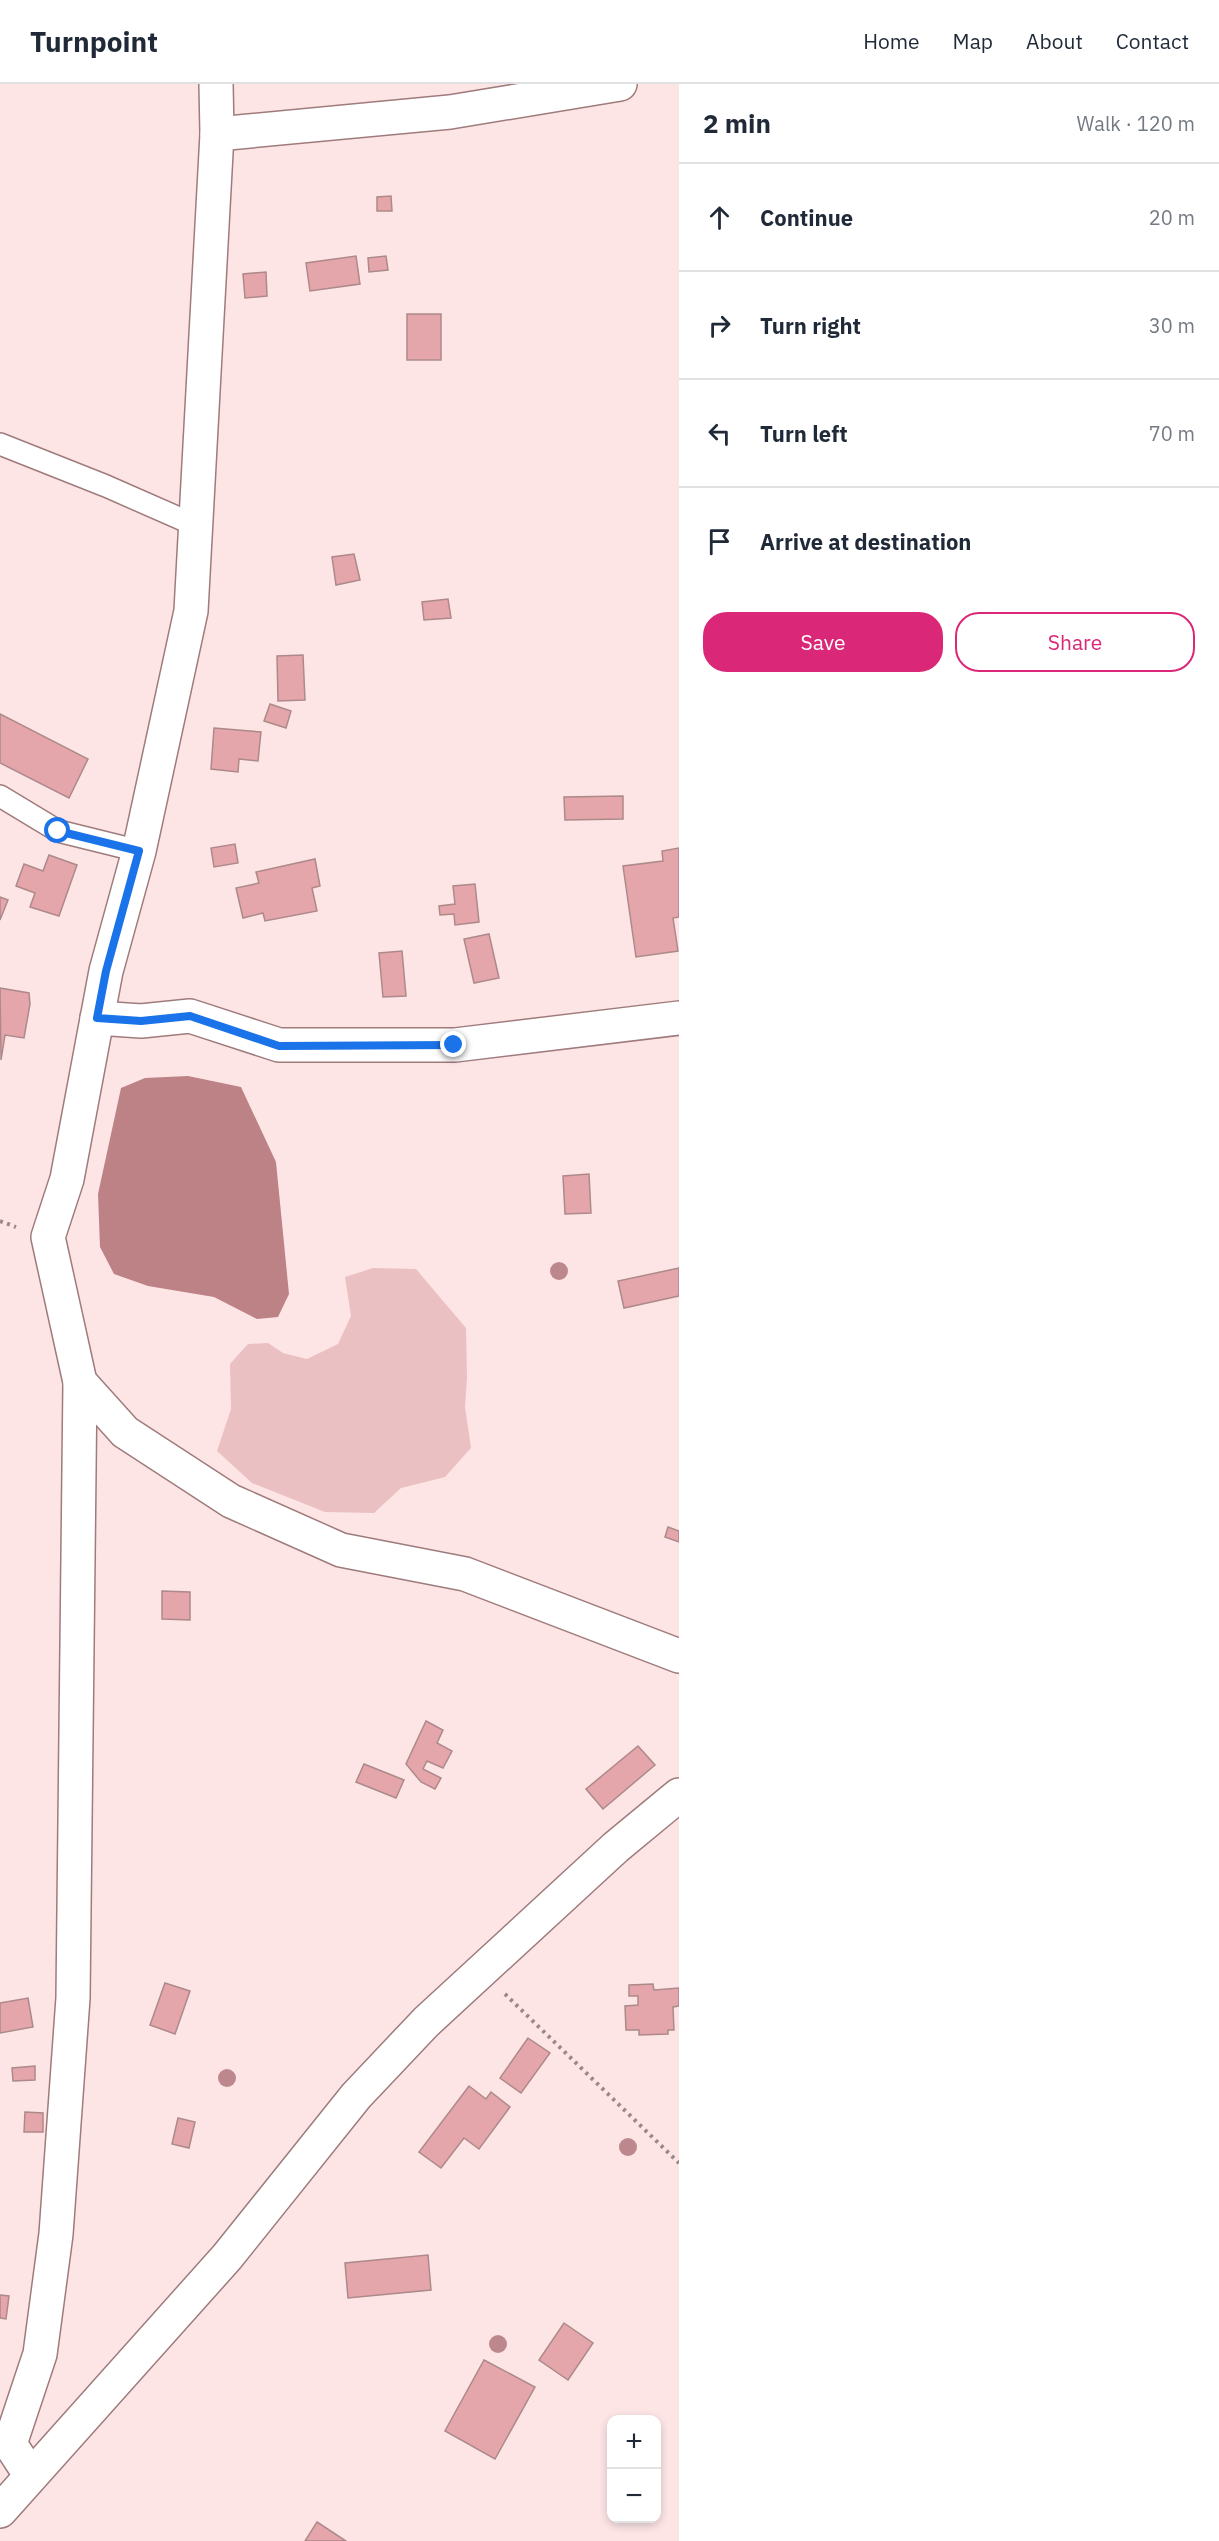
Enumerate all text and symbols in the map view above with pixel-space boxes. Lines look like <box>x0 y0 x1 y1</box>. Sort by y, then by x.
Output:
text: Turnpoint <box>30 23 158 60</box>
text: Home <box>863 27 920 55</box>
text: Map <box>953 27 993 55</box>
text: About <box>1026 27 1083 55</box>
text: Contact <box>1116 27 1189 55</box>
text: 2 min <box>703 106 771 140</box>
text: Walk · 120 m <box>1077 110 1195 137</box>
icon: ahead <box>703 201 736 234</box>
text: Continue <box>760 203 853 232</box>
text: 20 m <box>1149 204 1195 231</box>
icon: right <box>703 309 736 342</box>
text: Turn right <box>760 311 861 340</box>
text: 30 m <box>1149 312 1195 339</box>
icon: left <box>703 417 736 450</box>
text: Turn left <box>760 419 848 448</box>
text: 70 m <box>1149 420 1195 447</box>
icon: arrive <box>703 525 736 558</box>
text: Arrive at destination <box>760 527 971 556</box>
button: Save <box>703 612 943 672</box>
button: Share <box>955 612 1195 672</box>
route start <box>44 817 70 843</box>
route end <box>440 1031 466 1057</box>
map controls <box>607 2415 661 2523</box>
button: + <box>607 2415 661 2469</box>
button: − <box>607 2469 661 2523</box>

